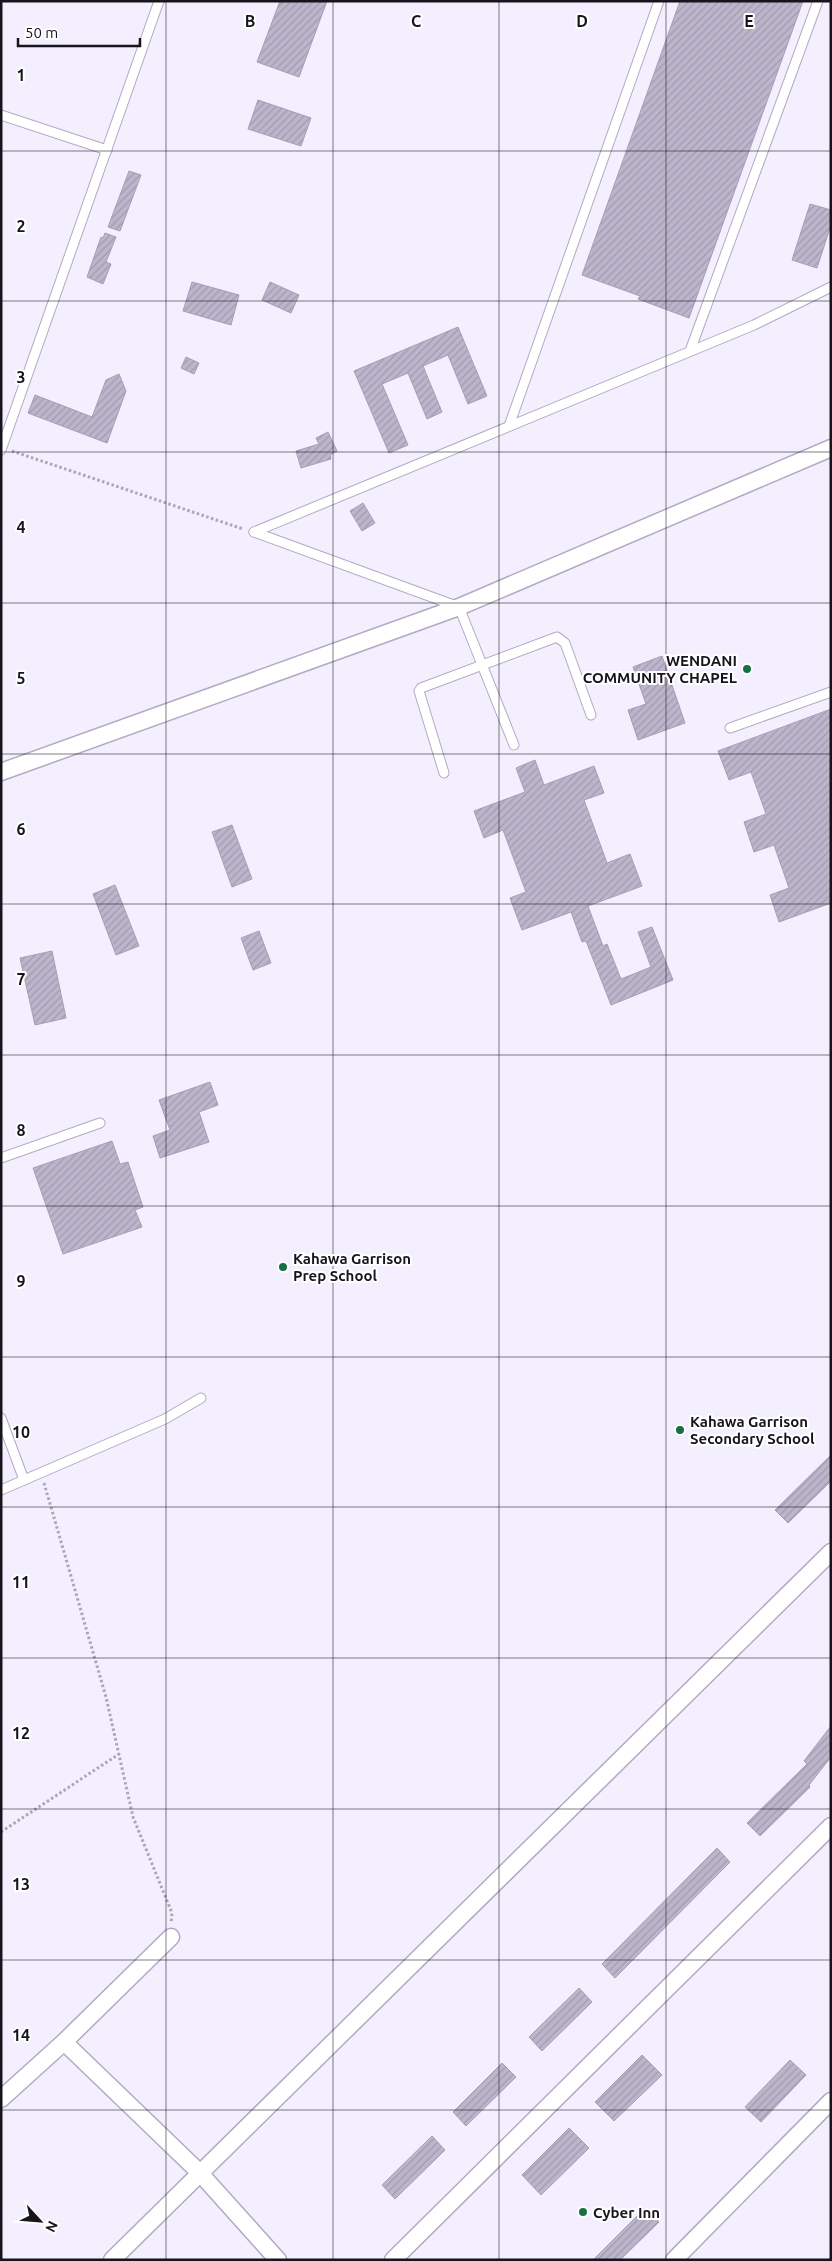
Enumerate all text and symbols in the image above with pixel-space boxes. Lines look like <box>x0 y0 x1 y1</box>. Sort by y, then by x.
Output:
text: B <box>245 12 255 30</box>
text: C <box>411 12 421 30</box>
text: D <box>576 12 588 30</box>
text: E <box>744 12 754 30</box>
scale bar <box>18 15 140 47</box>
text: 50 m <box>25 24 58 41</box>
text: 1 <box>16 66 26 84</box>
text: 2 <box>16 217 26 235</box>
text: 3 <box>16 368 26 386</box>
text: 4 <box>16 518 26 536</box>
place label: WENDANI COMMUNITY CHAPEL <box>583 652 737 686</box>
marker: WENDANI COMMUNITY CHAPEL <box>741 663 753 675</box>
text: 5 <box>16 669 26 687</box>
text: 6 <box>16 820 26 838</box>
text: 7 <box>16 970 26 988</box>
text: 8 <box>16 1121 26 1139</box>
place label: Kahawa Garrison Prep School <box>293 1250 411 1284</box>
marker: Kahawa Garrison Prep School <box>277 1261 289 1273</box>
text: 9 <box>16 1272 26 1290</box>
place label: Kahawa Garrison Secondary School <box>690 1413 815 1447</box>
text: 10 <box>12 1423 30 1441</box>
marker: Kahawa Garrison Secondary School <box>674 1424 686 1436</box>
text: 11 <box>12 1573 30 1591</box>
text: 12 <box>12 1724 30 1742</box>
text: 13 <box>12 1875 30 1893</box>
text: 14 <box>12 2026 30 2044</box>
north arrow <box>15 2196 65 2246</box>
place label: Cyber Inn <box>593 2204 660 2221</box>
marker: Cyber Inn <box>577 2206 589 2218</box>
text: N <box>42 2218 61 2235</box>

